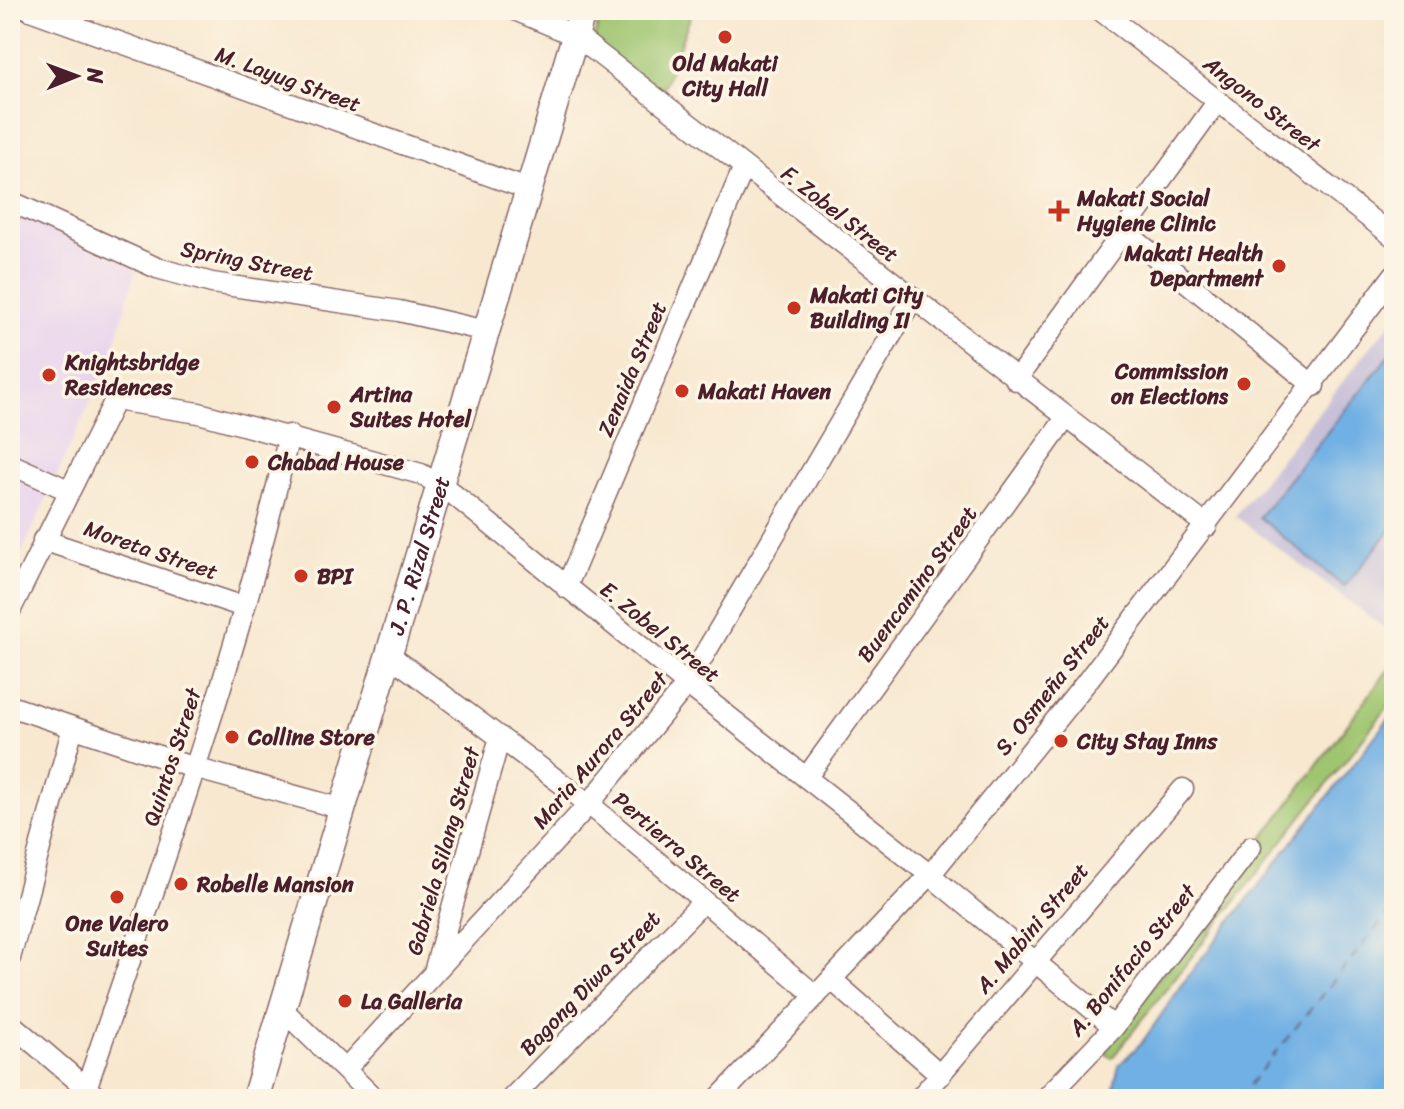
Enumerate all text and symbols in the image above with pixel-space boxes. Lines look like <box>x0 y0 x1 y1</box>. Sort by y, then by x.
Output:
marker: Old Makati City Hall <box>716 28 734 46</box>
street label: M. Layug Street <box>210 35 367 124</box>
north arrow <box>36 36 116 116</box>
place label: Old Makati City Hall <box>672 44 779 108</box>
street label: Angono Street <box>1194 45 1330 163</box>
text: N <box>76 67 115 84</box>
street label: F. Zobel Street <box>772 155 908 273</box>
place label: Makati Social Hygiene Clinic <box>1076 179 1217 243</box>
marker: Makati Social Hygiene Clinic <box>1048 200 1070 222</box>
street label: Spring Street <box>178 229 317 293</box>
place label: Makati Health Department <box>1124 234 1264 298</box>
marker: Makati Health Department <box>1270 257 1288 275</box>
place label: Makati City Building II <box>809 276 924 340</box>
street label: Zenaida Street <box>586 295 678 443</box>
marker: Makati City Building II <box>785 299 803 317</box>
place label: Knightsbridge Residences <box>64 343 200 407</box>
place label: Commission on Elections <box>1111 352 1229 416</box>
marker: Knightsbridge Residences <box>40 366 58 384</box>
place label: Makati Haven <box>697 372 831 411</box>
place label: Artina Suites Hotel <box>349 375 473 439</box>
marker: Commission on Elections <box>1235 375 1253 393</box>
marker: Makati Haven <box>673 382 691 400</box>
marker: Artina Suites Hotel <box>325 398 343 416</box>
place label: Chabad House <box>267 443 405 482</box>
marker: Chabad House <box>243 453 261 471</box>
street label: J. P. Rizal Street <box>376 471 461 640</box>
street label: Buencamino Street <box>846 497 988 671</box>
street label: Moreta Street <box>79 509 224 591</box>
place label: BPI <box>317 557 355 596</box>
marker: BPI <box>292 567 310 585</box>
street label: E. Zobel Street <box>591 571 729 693</box>
street label: S. Osmeña Street <box>984 605 1120 764</box>
street label: Maria Aurora Street <box>522 661 679 838</box>
street label: Quintos Street <box>131 682 213 831</box>
place label: Colline Store <box>247 718 375 757</box>
place label: City Stay Inns <box>1076 722 1218 761</box>
marker: Colline Store <box>223 728 241 746</box>
marker: City Stay Inns <box>1052 732 1070 750</box>
street label: Gabriela Silang Street <box>395 741 492 960</box>
street label: Pertierra Street <box>604 781 751 913</box>
street label: A. Mabini Street <box>965 853 1099 1003</box>
place label: Robelle Mansion <box>196 865 354 904</box>
street label: A. Bonifacio Street <box>1057 874 1207 1046</box>
marker: Robelle Mansion <box>172 875 190 893</box>
marker: One Valero Suites <box>108 888 126 906</box>
street label: Bagong Diwa Street <box>510 900 671 1065</box>
place label: One Valero Suites <box>66 904 169 968</box>
place label: La Galleria <box>361 982 463 1021</box>
marker: La Galleria <box>336 992 354 1010</box>

